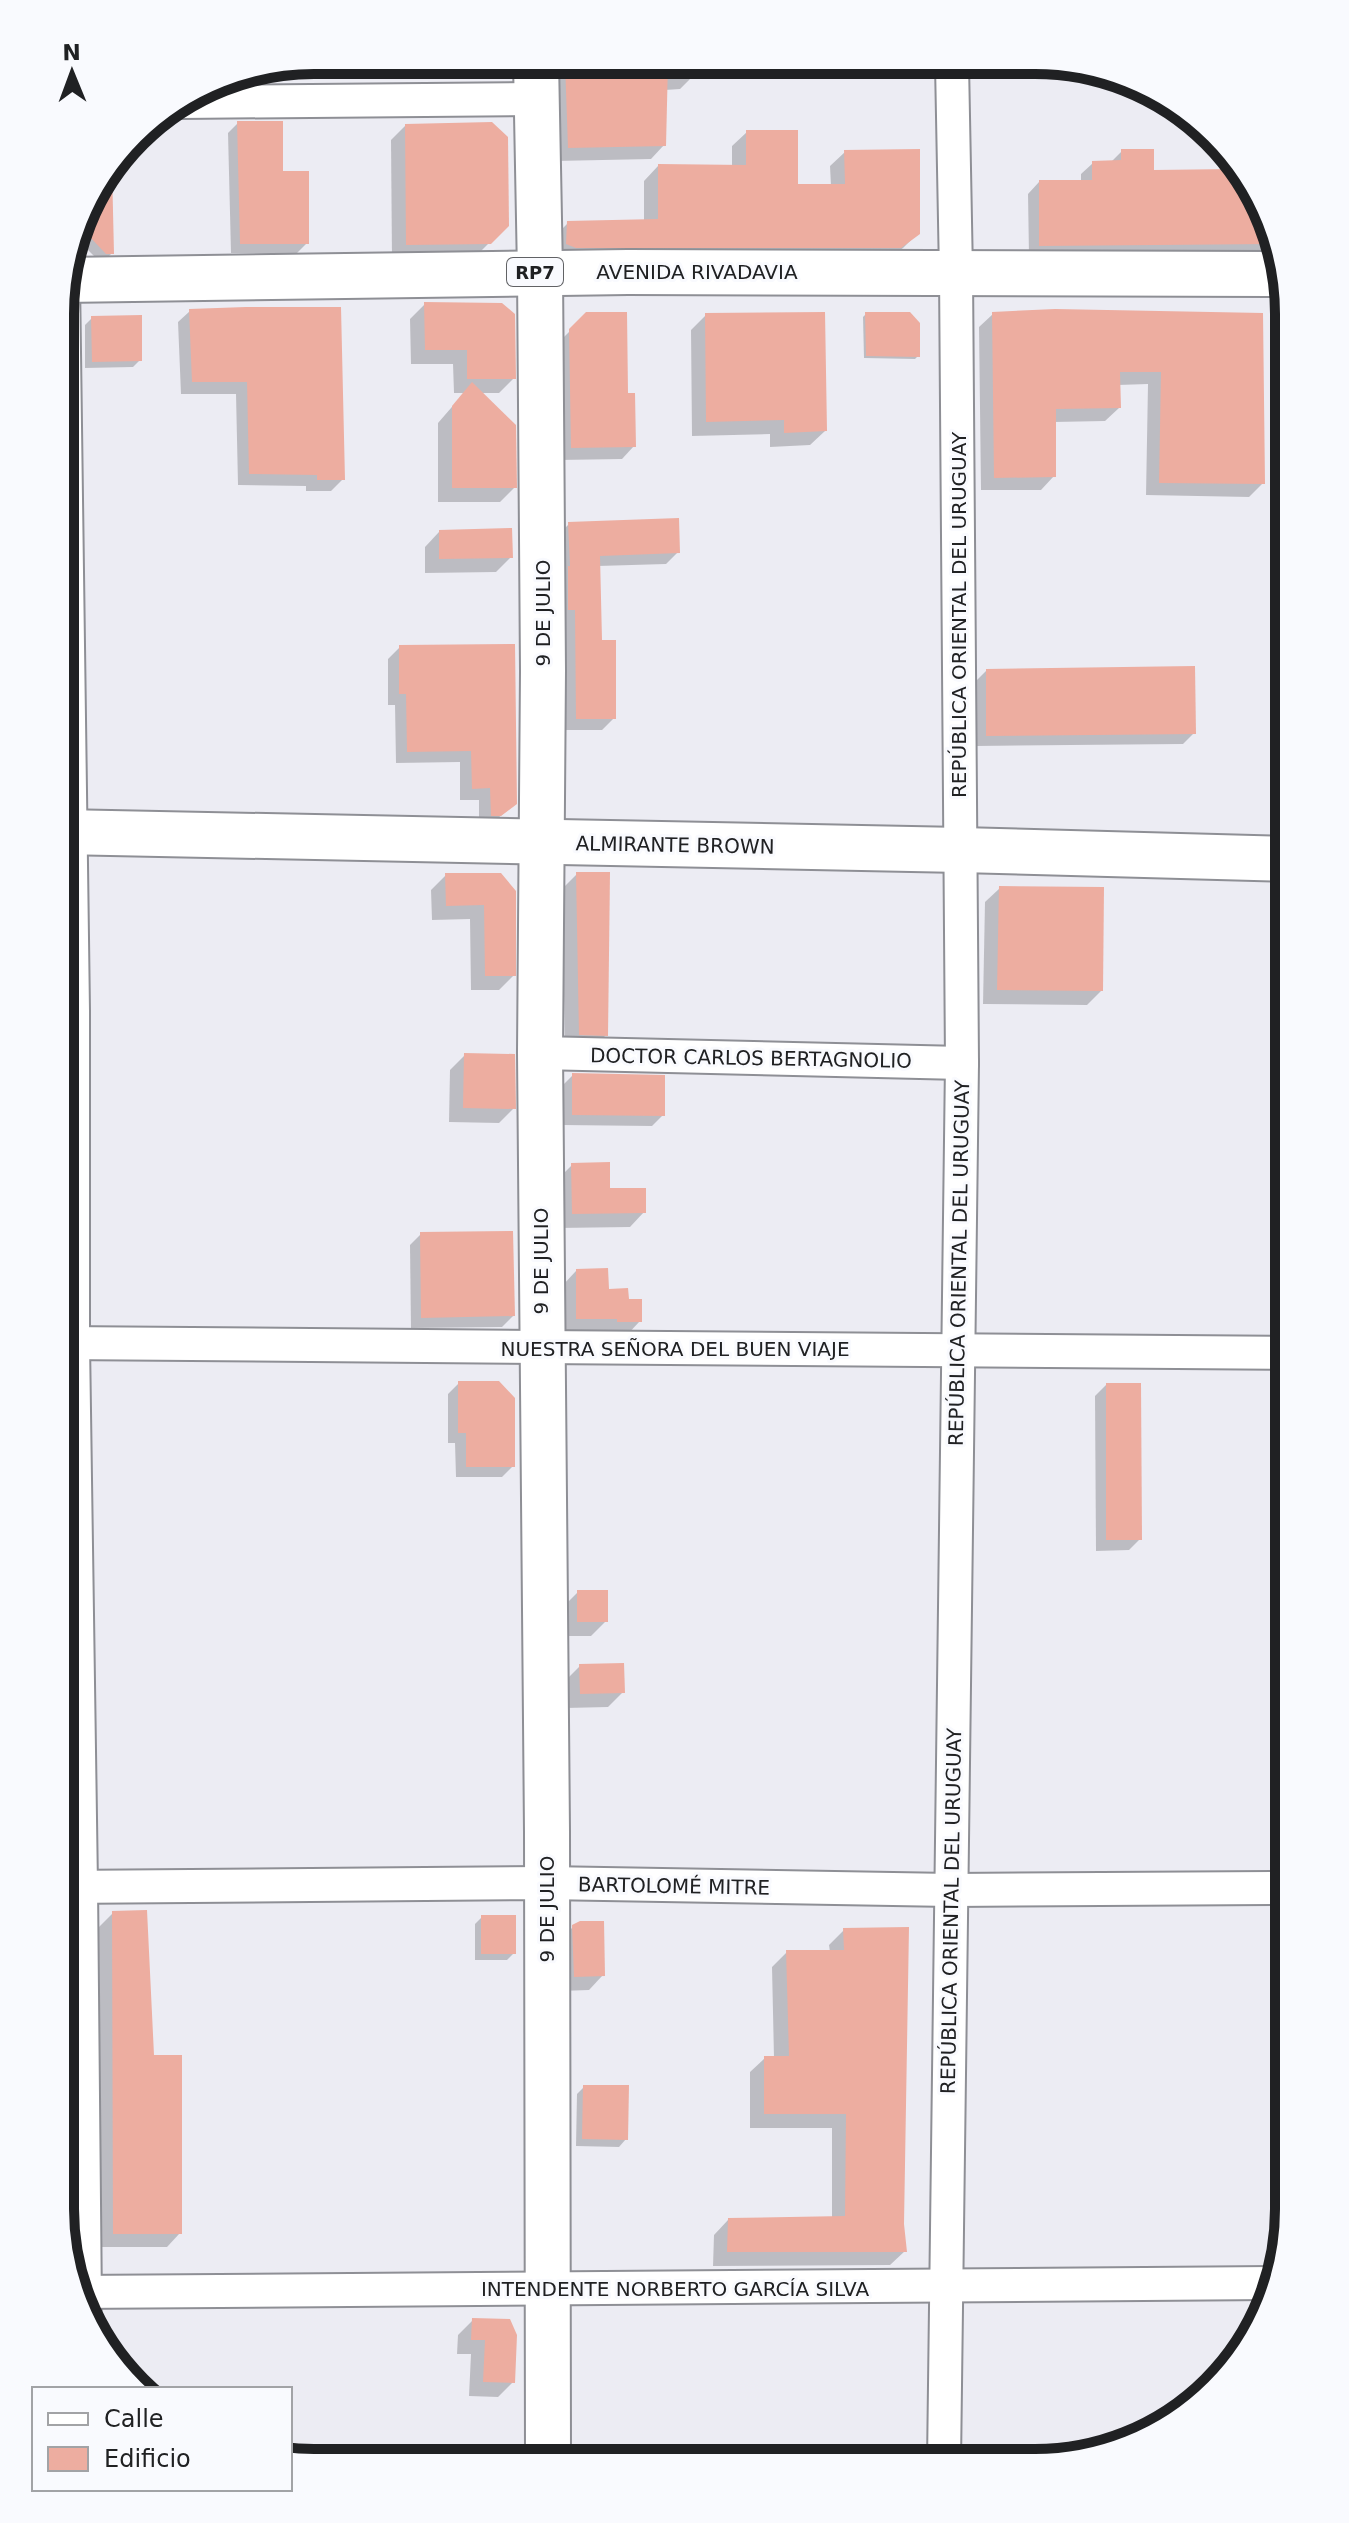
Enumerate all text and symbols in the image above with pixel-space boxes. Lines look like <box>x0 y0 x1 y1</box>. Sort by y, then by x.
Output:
north arrow <box>32 32 112 112</box>
text: N <box>62 40 81 65</box>
road number: RP7 <box>507 258 563 286</box>
street label: AVENIDA RIVADAVIA <box>596 260 798 284</box>
street label: REPÚBLICA ORIENTAL DEL URUGUAY <box>947 431 971 798</box>
street label: 9 DE JULIO <box>531 560 555 666</box>
street label: ALMIRANTE BROWN <box>575 831 775 859</box>
street label: DOCTOR CARLOS BERTAGNOLIO <box>590 1043 912 1073</box>
street label: REPÚBLICA ORIENTAL DEL URUGUAY <box>944 1079 974 1446</box>
street label: 9 DE JULIO <box>529 1208 553 1314</box>
street label: NUESTRA SEÑORA DEL BUEN VIAJE <box>500 1337 850 1361</box>
street label: REPÚBLICA ORIENTAL DEL URUGUAY <box>936 1727 966 2094</box>
street label: 9 DE JULIO <box>535 1856 559 1962</box>
street label: BARTOLOMÉ MITRE <box>578 1872 770 1900</box>
street label: INTENDENTE NORBERTO GARCÍA SILVA <box>481 2277 869 2301</box>
legend <box>32 2387 292 2491</box>
text: Calle <box>104 2405 164 2433</box>
text: Edificio <box>104 2445 191 2473</box>

